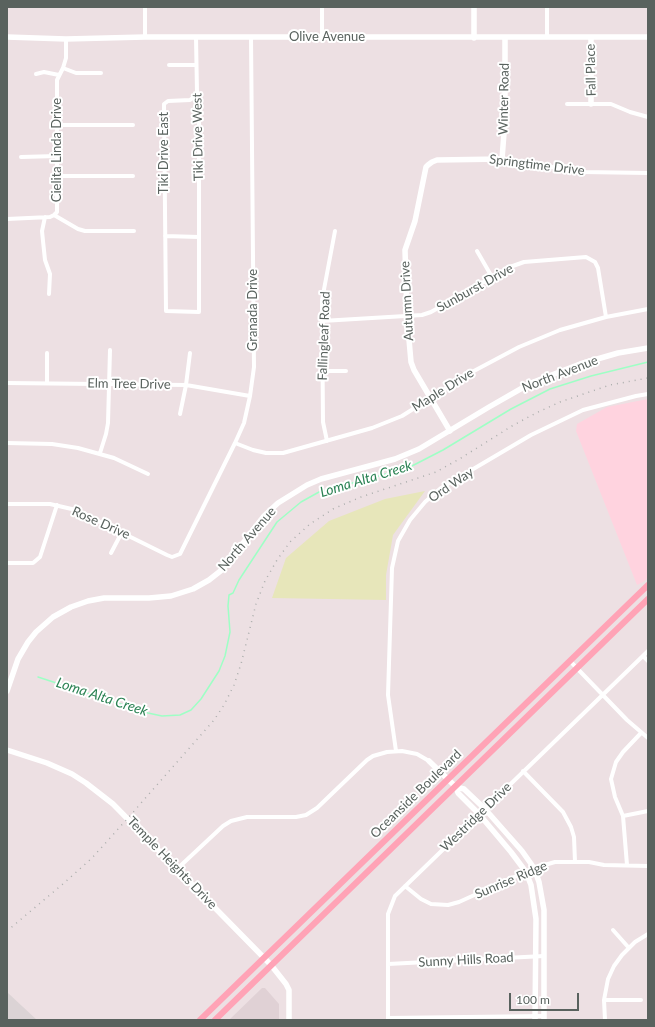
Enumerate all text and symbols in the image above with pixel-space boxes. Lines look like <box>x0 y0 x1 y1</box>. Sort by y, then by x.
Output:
street label: Olive Avenue <box>289 29 365 45</box>
street label: Fall Place <box>583 44 599 96</box>
street label: Winter Road <box>496 63 512 135</box>
street label: Tiki Drive West <box>189 93 207 181</box>
street label: Cielita Linda Drive <box>49 98 65 202</box>
street label: Tiki Drive East <box>156 112 172 194</box>
street label: Springtime Drive <box>488 151 586 179</box>
street label: Autumn Drive <box>397 261 417 341</box>
street label: Sunburst Drive <box>434 261 516 315</box>
street label: Granada Drive <box>245 269 261 351</box>
street label: Fallingleaf Road <box>315 291 333 381</box>
street label: North Avenue <box>520 352 600 396</box>
street label: Maple Drive <box>409 365 477 415</box>
street label: Elm Tree Drive <box>87 375 171 393</box>
water label: Loma Alta Creek <box>318 457 414 501</box>
street label: Ord Way <box>425 464 477 506</box>
street label: Rose Drive <box>70 503 132 543</box>
street label: North Avenue <box>215 504 279 574</box>
water label: Loma Alta Creek <box>54 674 150 720</box>
street label: Oceanside Boulevard <box>367 746 465 842</box>
street label: Westridge Drive <box>437 779 515 855</box>
street label: Temple Heights Drive <box>124 814 220 912</box>
street label: Sunrise Ridge <box>472 858 550 902</box>
street label: Sunny Hills Road <box>418 950 514 970</box>
scale bar <box>511 985 581 1011</box>
text: 100 m <box>516 992 550 1007</box>

